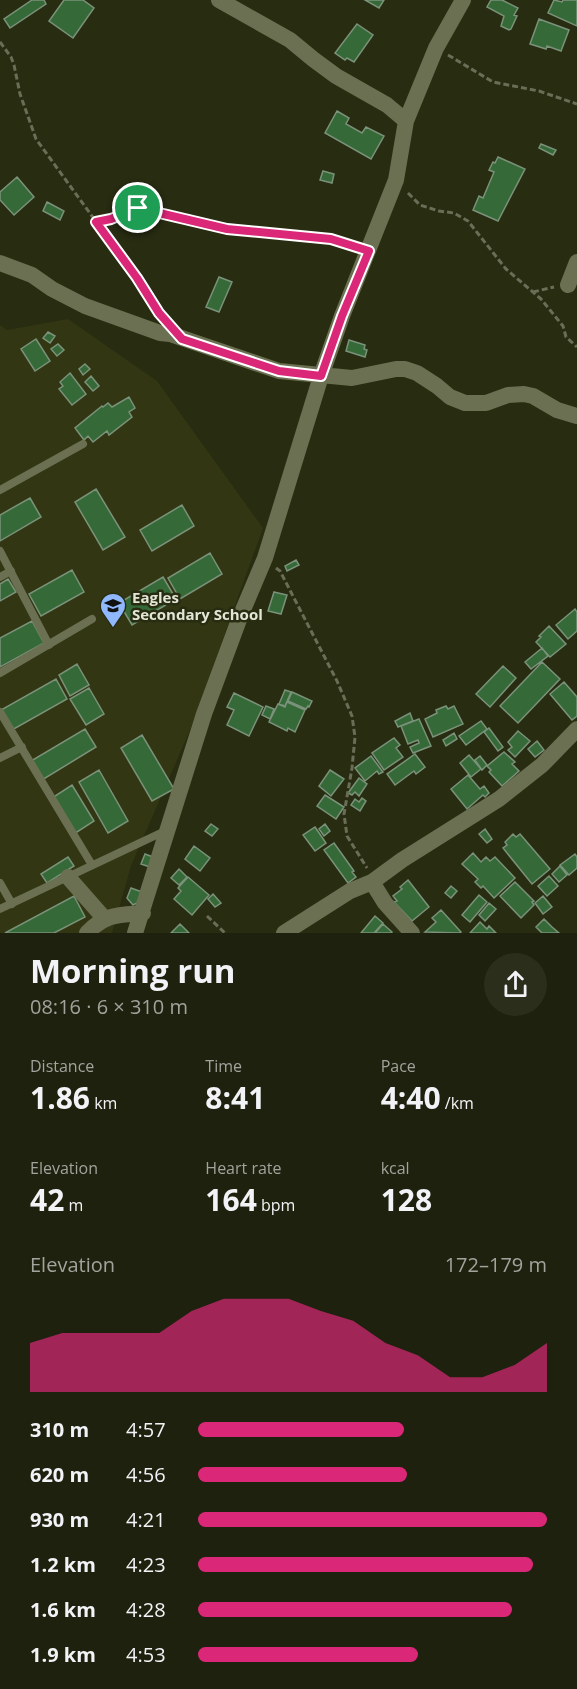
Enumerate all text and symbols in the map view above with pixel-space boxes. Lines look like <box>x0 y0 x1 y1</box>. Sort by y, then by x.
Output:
pin <box>112 182 163 233</box>
icon: arrive <box>121 191 154 224</box>
place label: Eagles Secondary School <box>132 587 263 624</box>
school or university icon: Eagles Secondary School <box>98 591 128 629</box>
text: Morning run <box>30 948 236 993</box>
button: share <box>484 953 547 1016</box>
text: 08:16 · 6 × 310 m <box>30 993 188 1020</box>
text: Distance <box>30 1055 94 1077</box>
text: Time <box>205 1055 242 1077</box>
text: Pace <box>381 1055 416 1077</box>
text: 1.86 <box>30 1077 90 1118</box>
text: 8:41 <box>205 1077 265 1118</box>
text: 4:40 <box>381 1077 441 1118</box>
text: km <box>90 1092 117 1114</box>
text: /km <box>441 1092 474 1114</box>
text: Elevation <box>30 1157 98 1179</box>
text: Heart rate <box>205 1157 282 1179</box>
text: kcal <box>381 1157 410 1179</box>
text: 42 <box>30 1179 64 1220</box>
text: 164 <box>205 1179 257 1220</box>
text: 128 <box>381 1179 432 1220</box>
text: m <box>64 1194 83 1216</box>
text: bpm <box>257 1194 295 1216</box>
text: Elevation <box>30 1251 115 1278</box>
text: 172–179 m <box>445 1251 547 1278</box>
text: 310 m <box>30 1416 89 1443</box>
text: 4:57 <box>126 1416 166 1443</box>
text: 620 m <box>30 1461 89 1488</box>
text: 4:56 <box>126 1461 166 1488</box>
text: 930 m <box>30 1506 89 1533</box>
text: 4:21 <box>126 1506 166 1533</box>
text: 1.2 km <box>30 1551 96 1578</box>
text: 4:23 <box>126 1551 166 1578</box>
text: 1.6 km <box>30 1596 96 1623</box>
text: 4:28 <box>126 1596 166 1623</box>
text: 1.9 km <box>30 1641 96 1668</box>
text: 4:53 <box>126 1641 166 1668</box>

